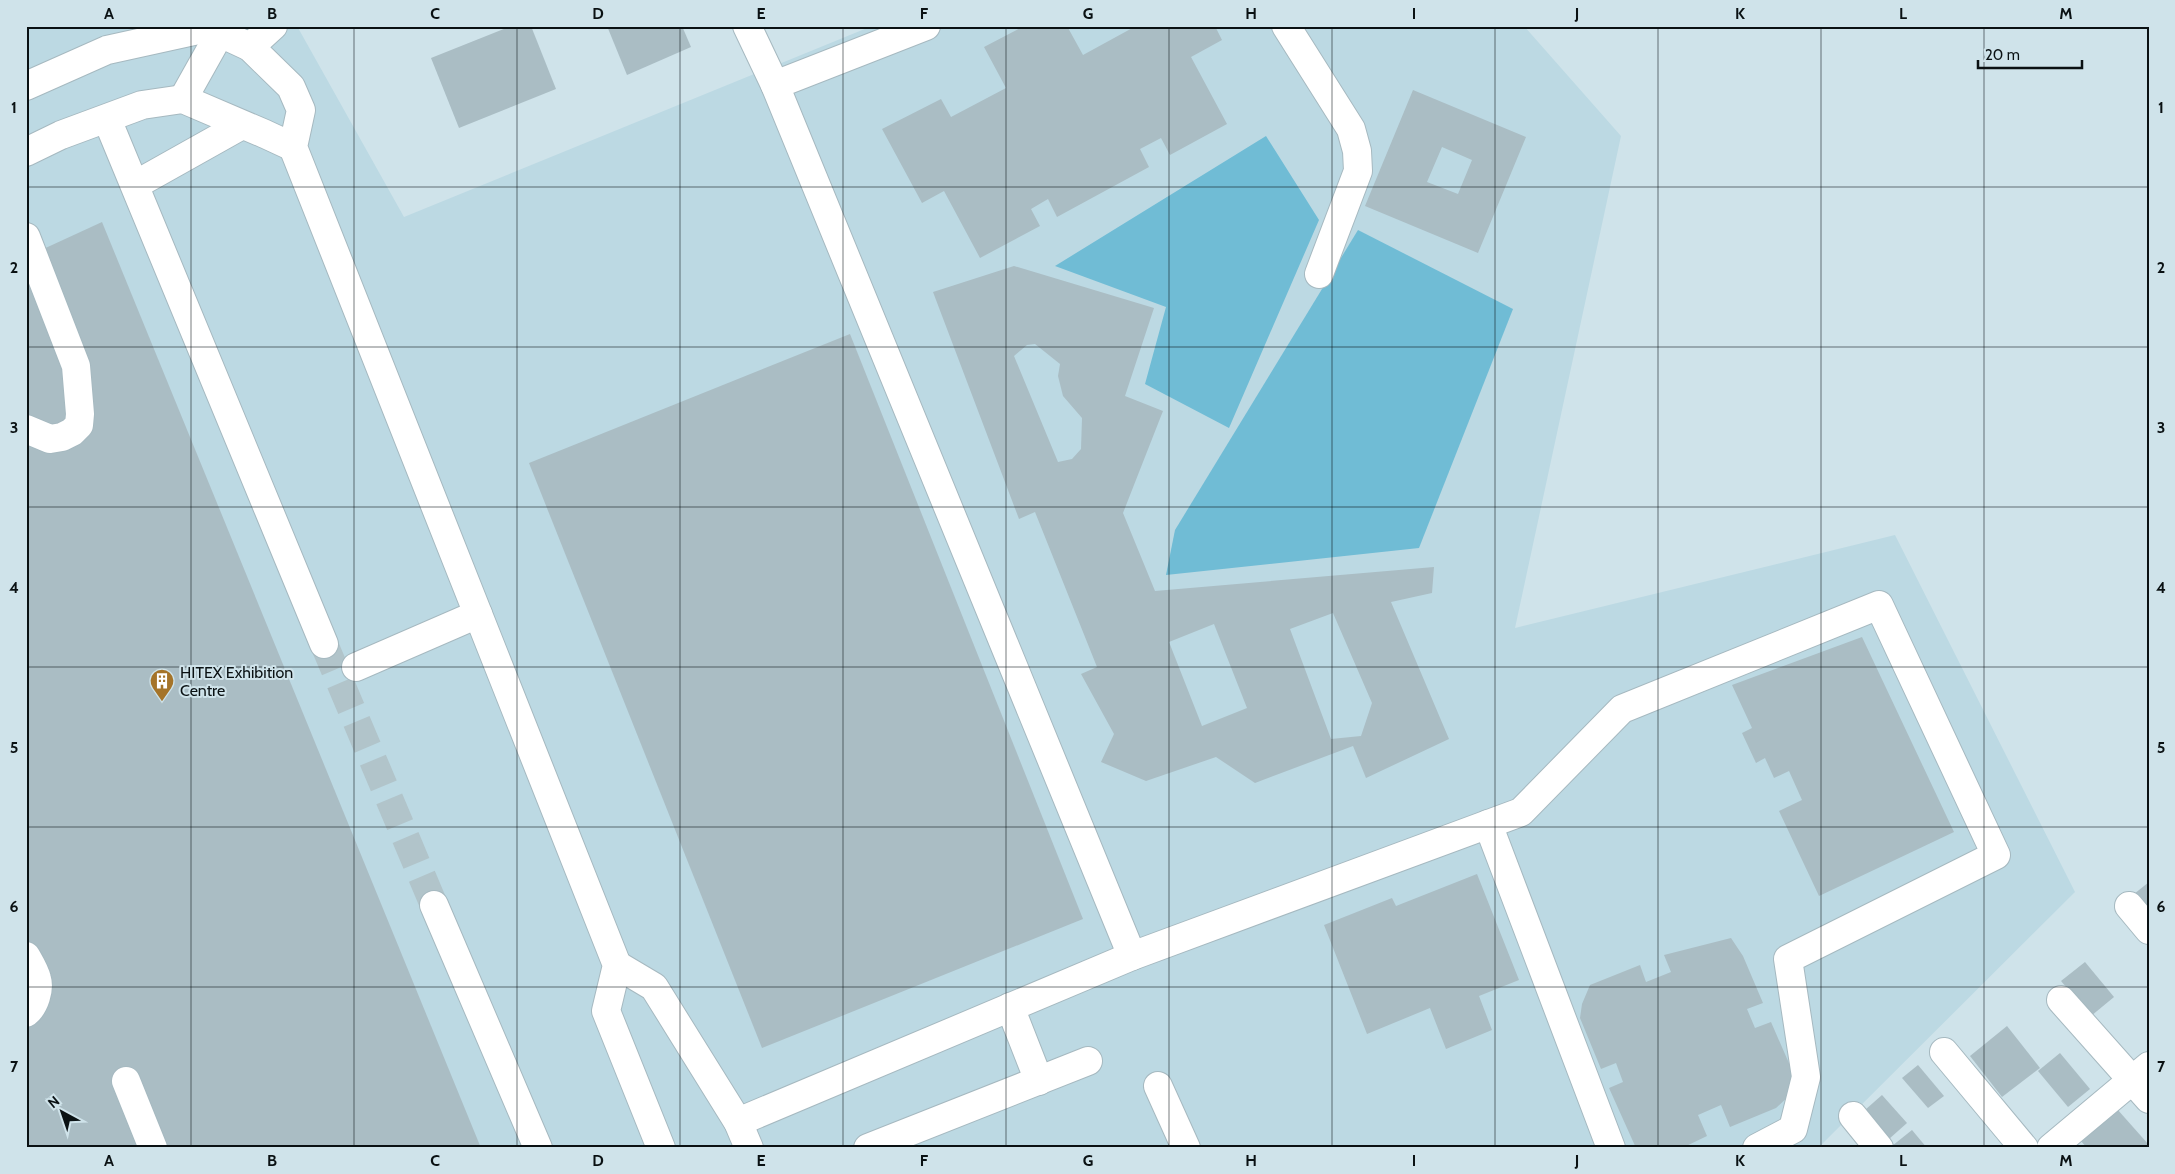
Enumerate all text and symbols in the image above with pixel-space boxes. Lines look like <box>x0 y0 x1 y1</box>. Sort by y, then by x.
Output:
text: A <box>104 4 114 23</box>
text: B <box>267 4 277 23</box>
text: C <box>430 4 440 23</box>
text: D <box>592 4 604 23</box>
text: E <box>756 4 766 23</box>
text: F <box>920 4 929 23</box>
text: G <box>1083 4 1093 23</box>
text: H <box>1245 4 1257 23</box>
text: I <box>1412 4 1416 23</box>
text: J <box>1574 4 1579 23</box>
text: K <box>1735 4 1745 23</box>
text: L <box>1899 4 1907 23</box>
text: M <box>2059 4 2073 23</box>
scale bar <box>1978 38 2081 70</box>
text: 20 m <box>1985 46 2020 64</box>
text: 1 <box>11 98 17 117</box>
text: 1 <box>2158 98 2164 117</box>
text: 2 <box>10 258 18 277</box>
text: 2 <box>2157 258 2165 277</box>
text: 3 <box>10 418 18 437</box>
text: 3 <box>2157 418 2165 437</box>
text: 4 <box>9 578 19 597</box>
text: 4 <box>2156 578 2166 597</box>
place label: HITEX Exhibition Centre <box>180 663 293 700</box>
building icon: HITEX Exhibition Centre <box>149 668 175 702</box>
text: 5 <box>10 738 18 757</box>
text: 5 <box>2157 738 2165 757</box>
text: 6 <box>10 897 19 916</box>
text: 6 <box>2157 897 2166 916</box>
text: 7 <box>10 1057 19 1076</box>
text: 7 <box>2157 1057 2166 1076</box>
north arrow <box>38 1086 88 1136</box>
text: N <box>44 1092 63 1112</box>
text: A <box>104 1151 114 1170</box>
text: B <box>267 1151 277 1170</box>
text: C <box>430 1151 440 1170</box>
text: D <box>592 1151 604 1170</box>
text: E <box>756 1151 766 1170</box>
text: F <box>920 1151 929 1170</box>
text: G <box>1083 1151 1093 1170</box>
text: H <box>1245 1151 1257 1170</box>
text: I <box>1412 1151 1416 1170</box>
text: J <box>1574 1151 1579 1170</box>
text: K <box>1735 1151 1745 1170</box>
text: L <box>1899 1151 1907 1170</box>
text: M <box>2059 1151 2073 1170</box>

